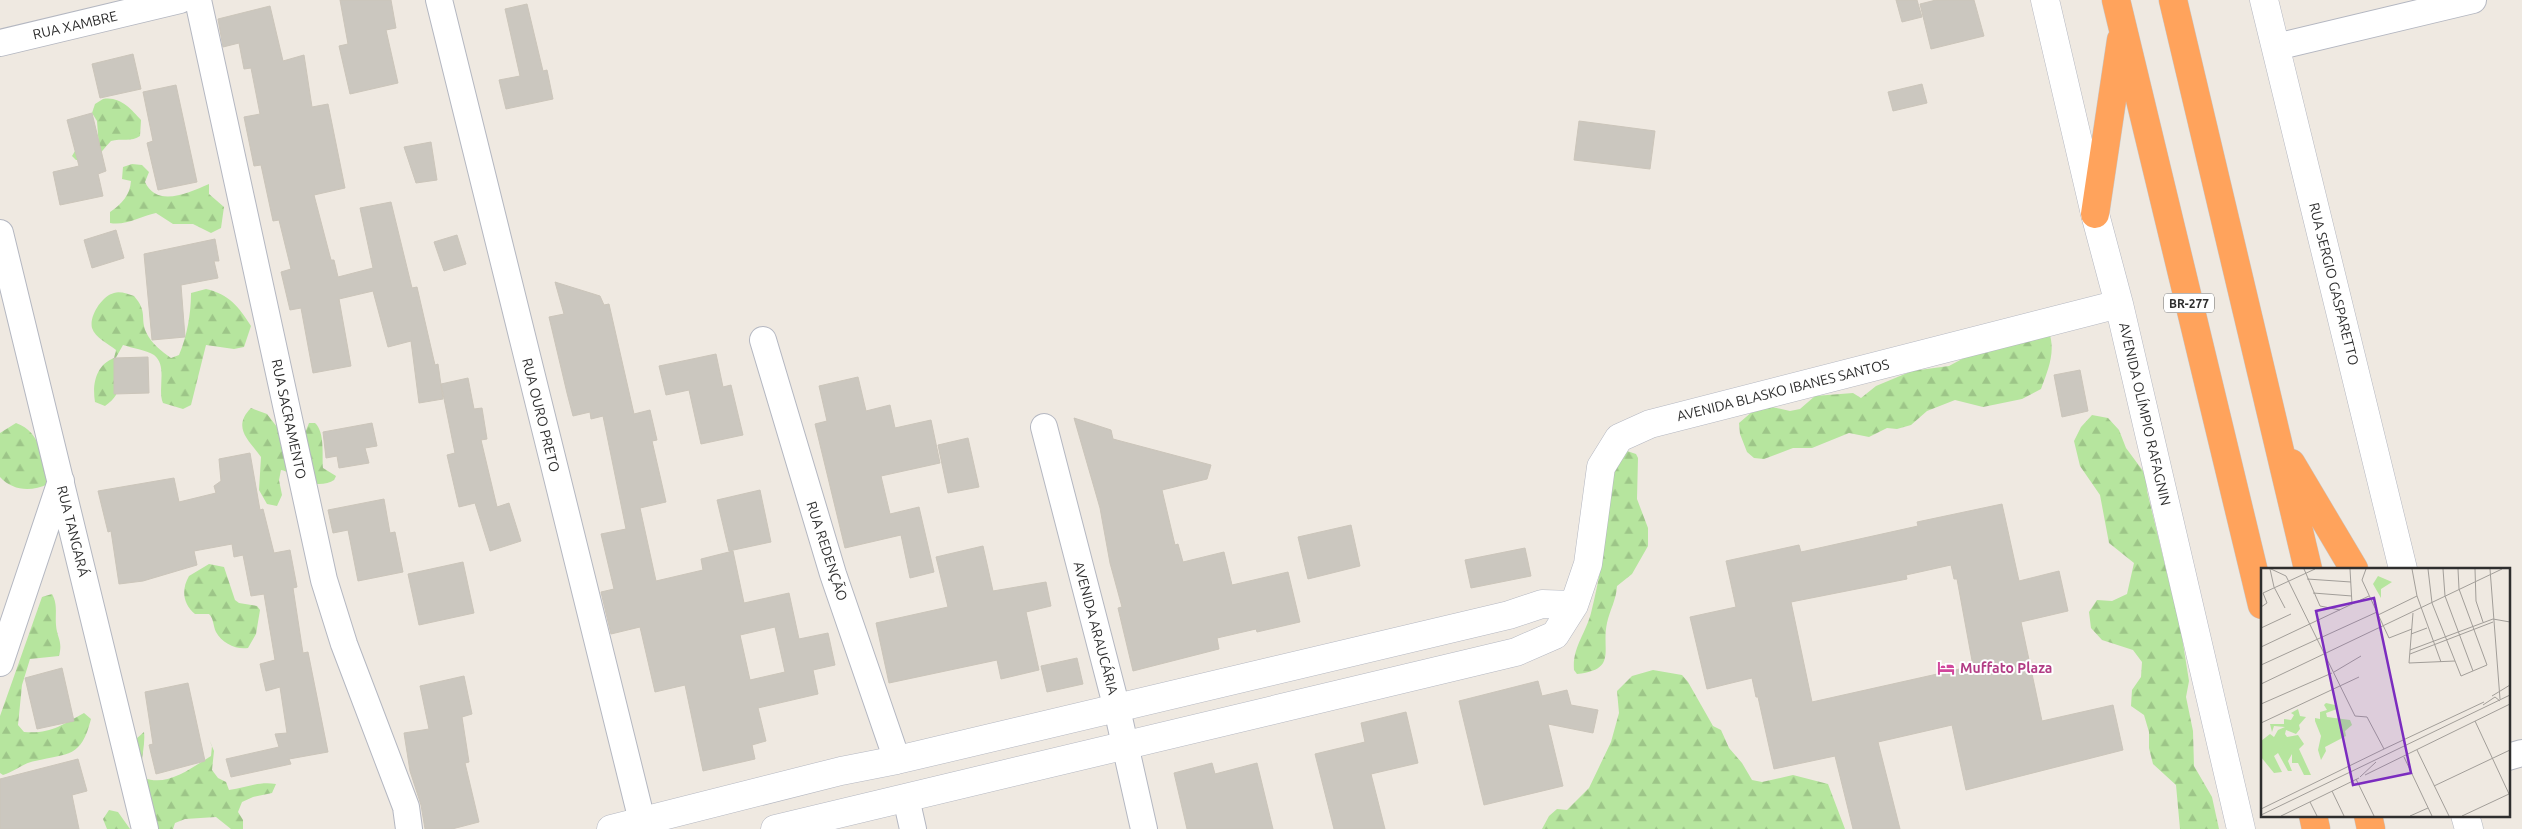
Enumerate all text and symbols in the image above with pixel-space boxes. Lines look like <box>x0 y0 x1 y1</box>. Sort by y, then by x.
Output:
street label: RUA XAMBRE <box>31 7 119 43</box>
street label: RUA SERGIO GASPARETTO <box>2306 201 2362 367</box>
road number: BR-277 <box>2164 294 2214 312</box>
street label: AVENIDA OLÍMPIO RAFAGNIN <box>2116 321 2175 507</box>
street label: RUA OURO PRETO <box>519 356 563 474</box>
street label: AVENIDA BLASKO IBANES SANTOS <box>1675 356 1891 424</box>
street label: RUA SACRAMENTO <box>268 358 310 481</box>
street label: RUA TANGARÁ <box>54 484 93 578</box>
street label: RUA REDENÇÃO <box>803 499 852 603</box>
street label: AVENIDA ARAUCÁRIA <box>1071 559 1122 696</box>
inset map <box>2261 568 2510 816</box>
hotel icon: Muffato Plaza <box>1936 658 1956 678</box>
place label: Muffato Plaza <box>1960 660 2052 676</box>

